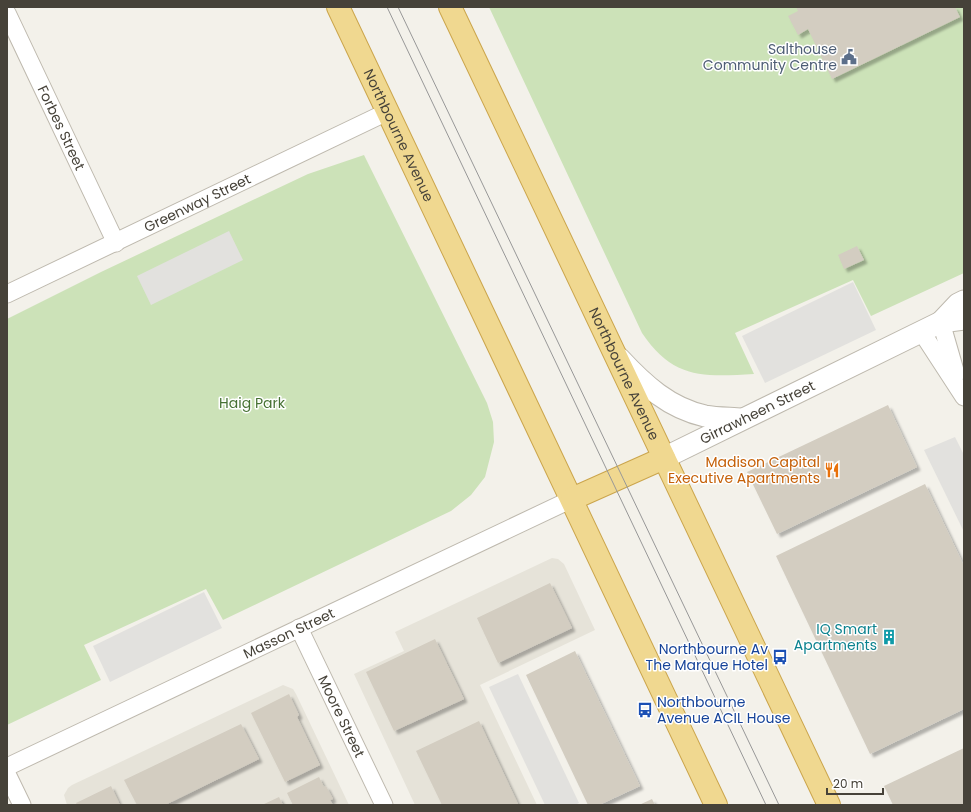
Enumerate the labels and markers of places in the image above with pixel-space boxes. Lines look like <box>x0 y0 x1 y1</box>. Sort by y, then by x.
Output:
place label: Salthouse Community Centre <box>703 39 837 75</box>
public building icon: Salthouse Community Centre <box>840 48 858 66</box>
place label: Madison Capital Executive Apartments <box>668 452 820 488</box>
restaurant icon: Madison Capital Executive Apartments <box>823 461 841 479</box>
place label: IQ Smart Apartments <box>794 619 877 655</box>
building icon: IQ Smart Apartments <box>880 628 898 646</box>
place label: Northbourne Av The Marque Hotel <box>646 639 768 675</box>
bus stop icon: Northbourne Av The Marque Hotel <box>771 648 789 666</box>
place label: Northbourne Avenue ACIL House <box>657 692 791 728</box>
bus stop icon: Northbourne Avenue ACIL House <box>636 701 654 719</box>

